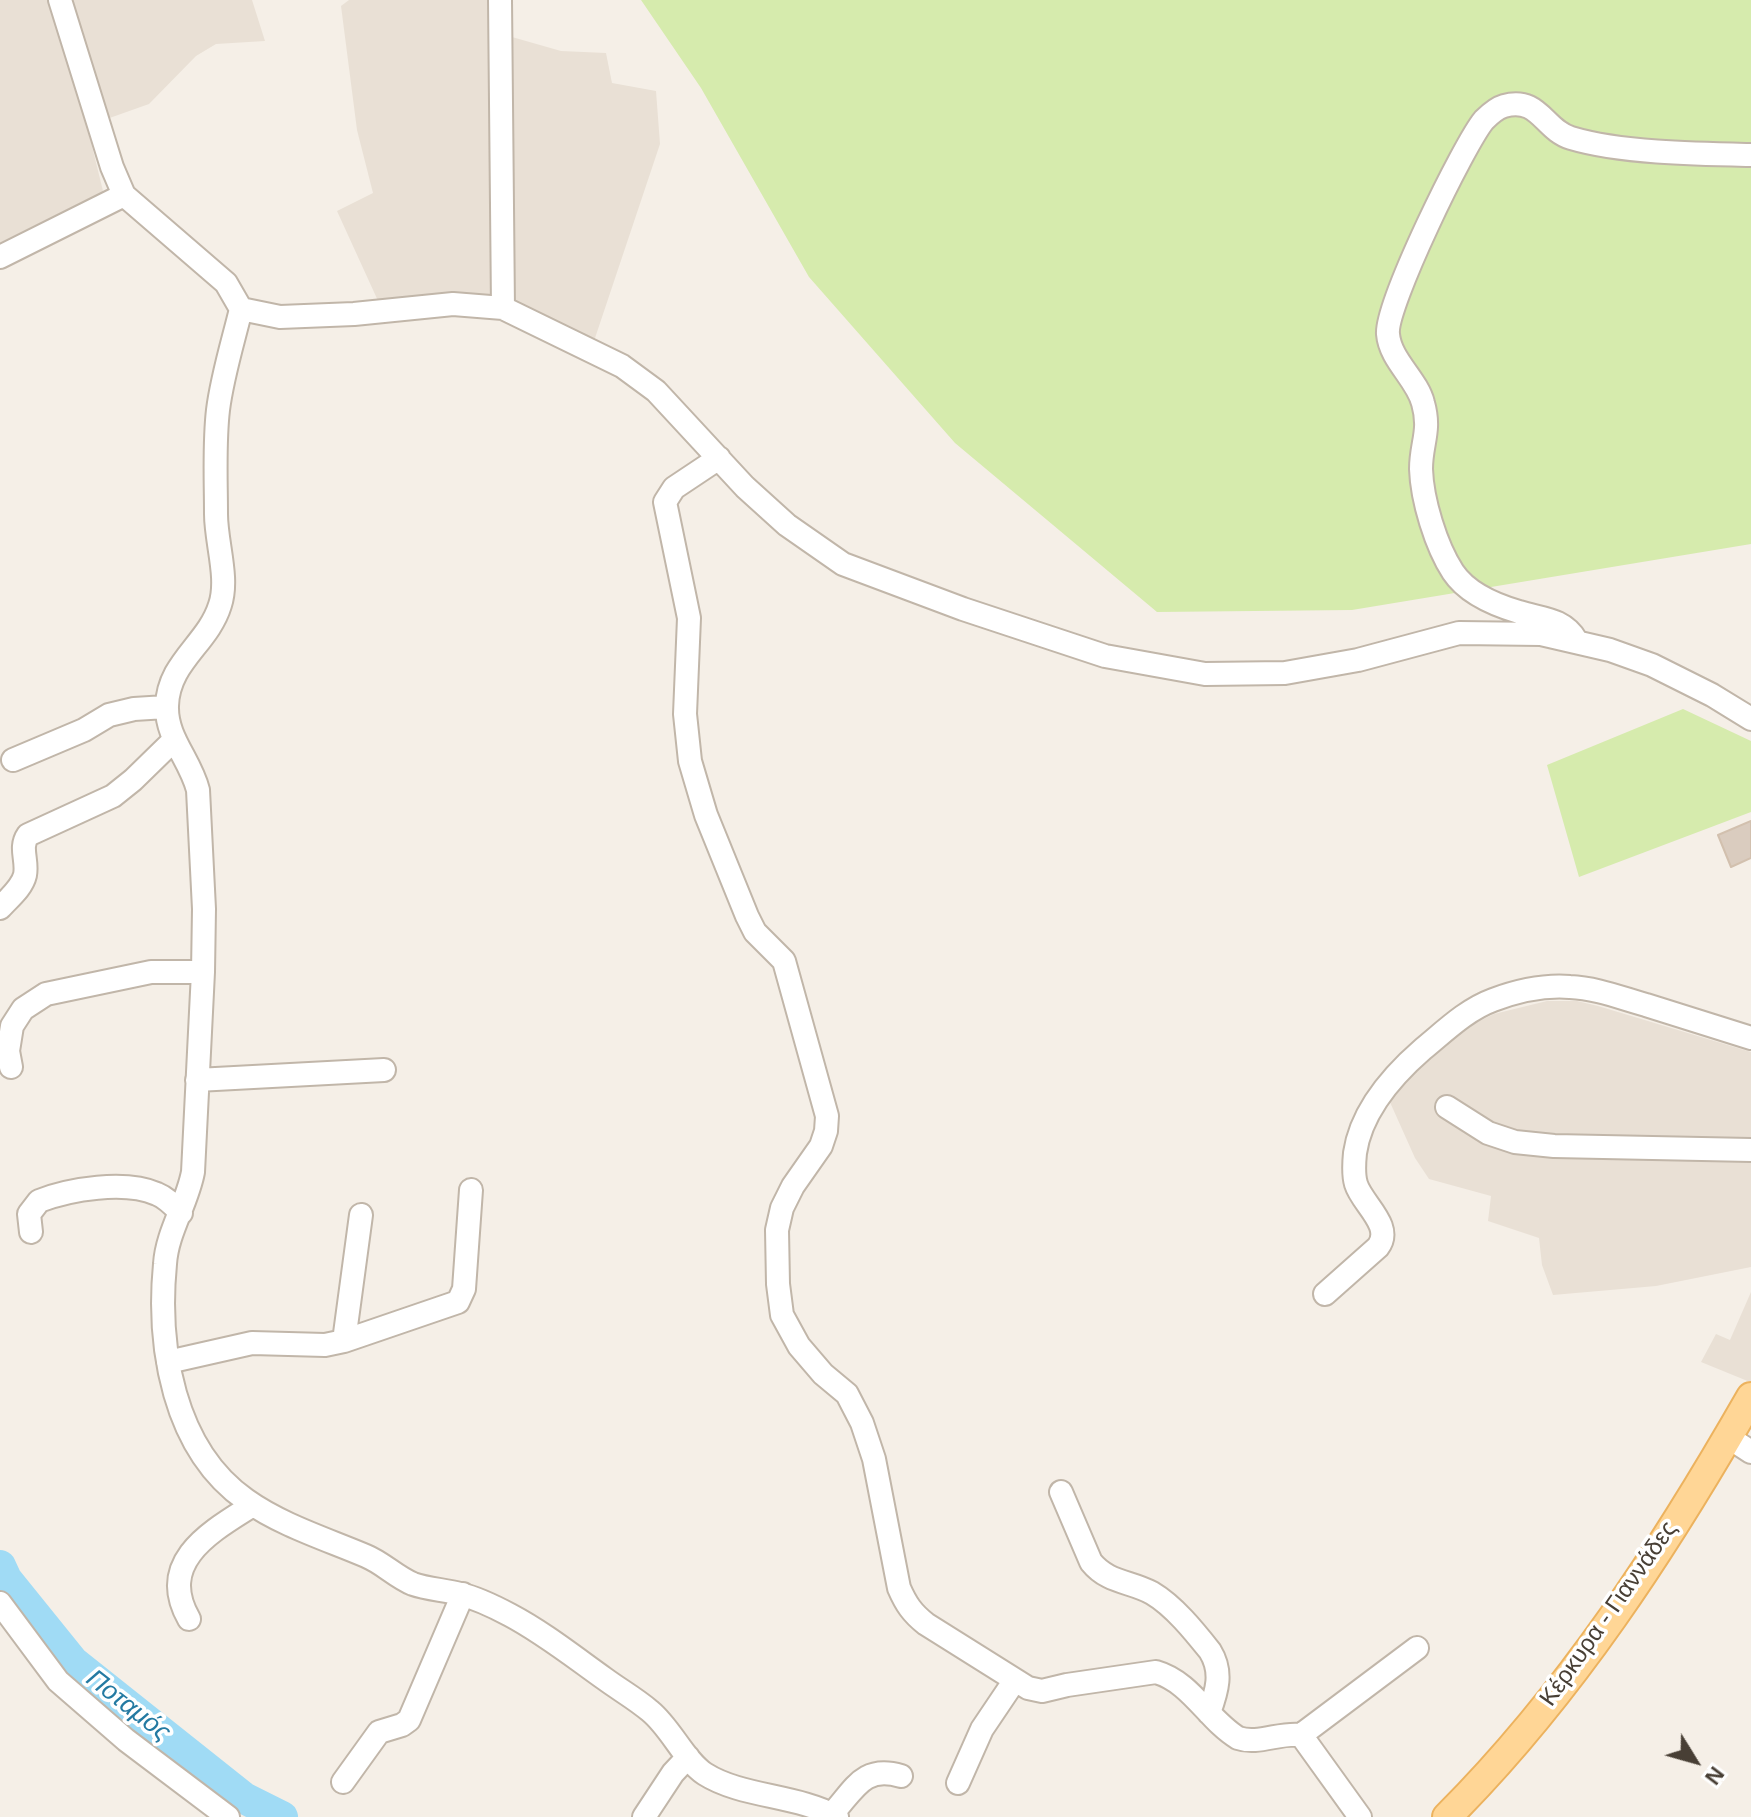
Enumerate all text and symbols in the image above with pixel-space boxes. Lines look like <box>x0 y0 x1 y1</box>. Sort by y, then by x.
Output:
street label: Κέρκυρα - Γιαννάδες <box>1534 1516 1684 1712</box>
water label: Ποταμός <box>80 1663 176 1749</box>
north arrow <box>1655 1721 1735 1801</box>
text: N <box>1700 1762 1729 1790</box>

